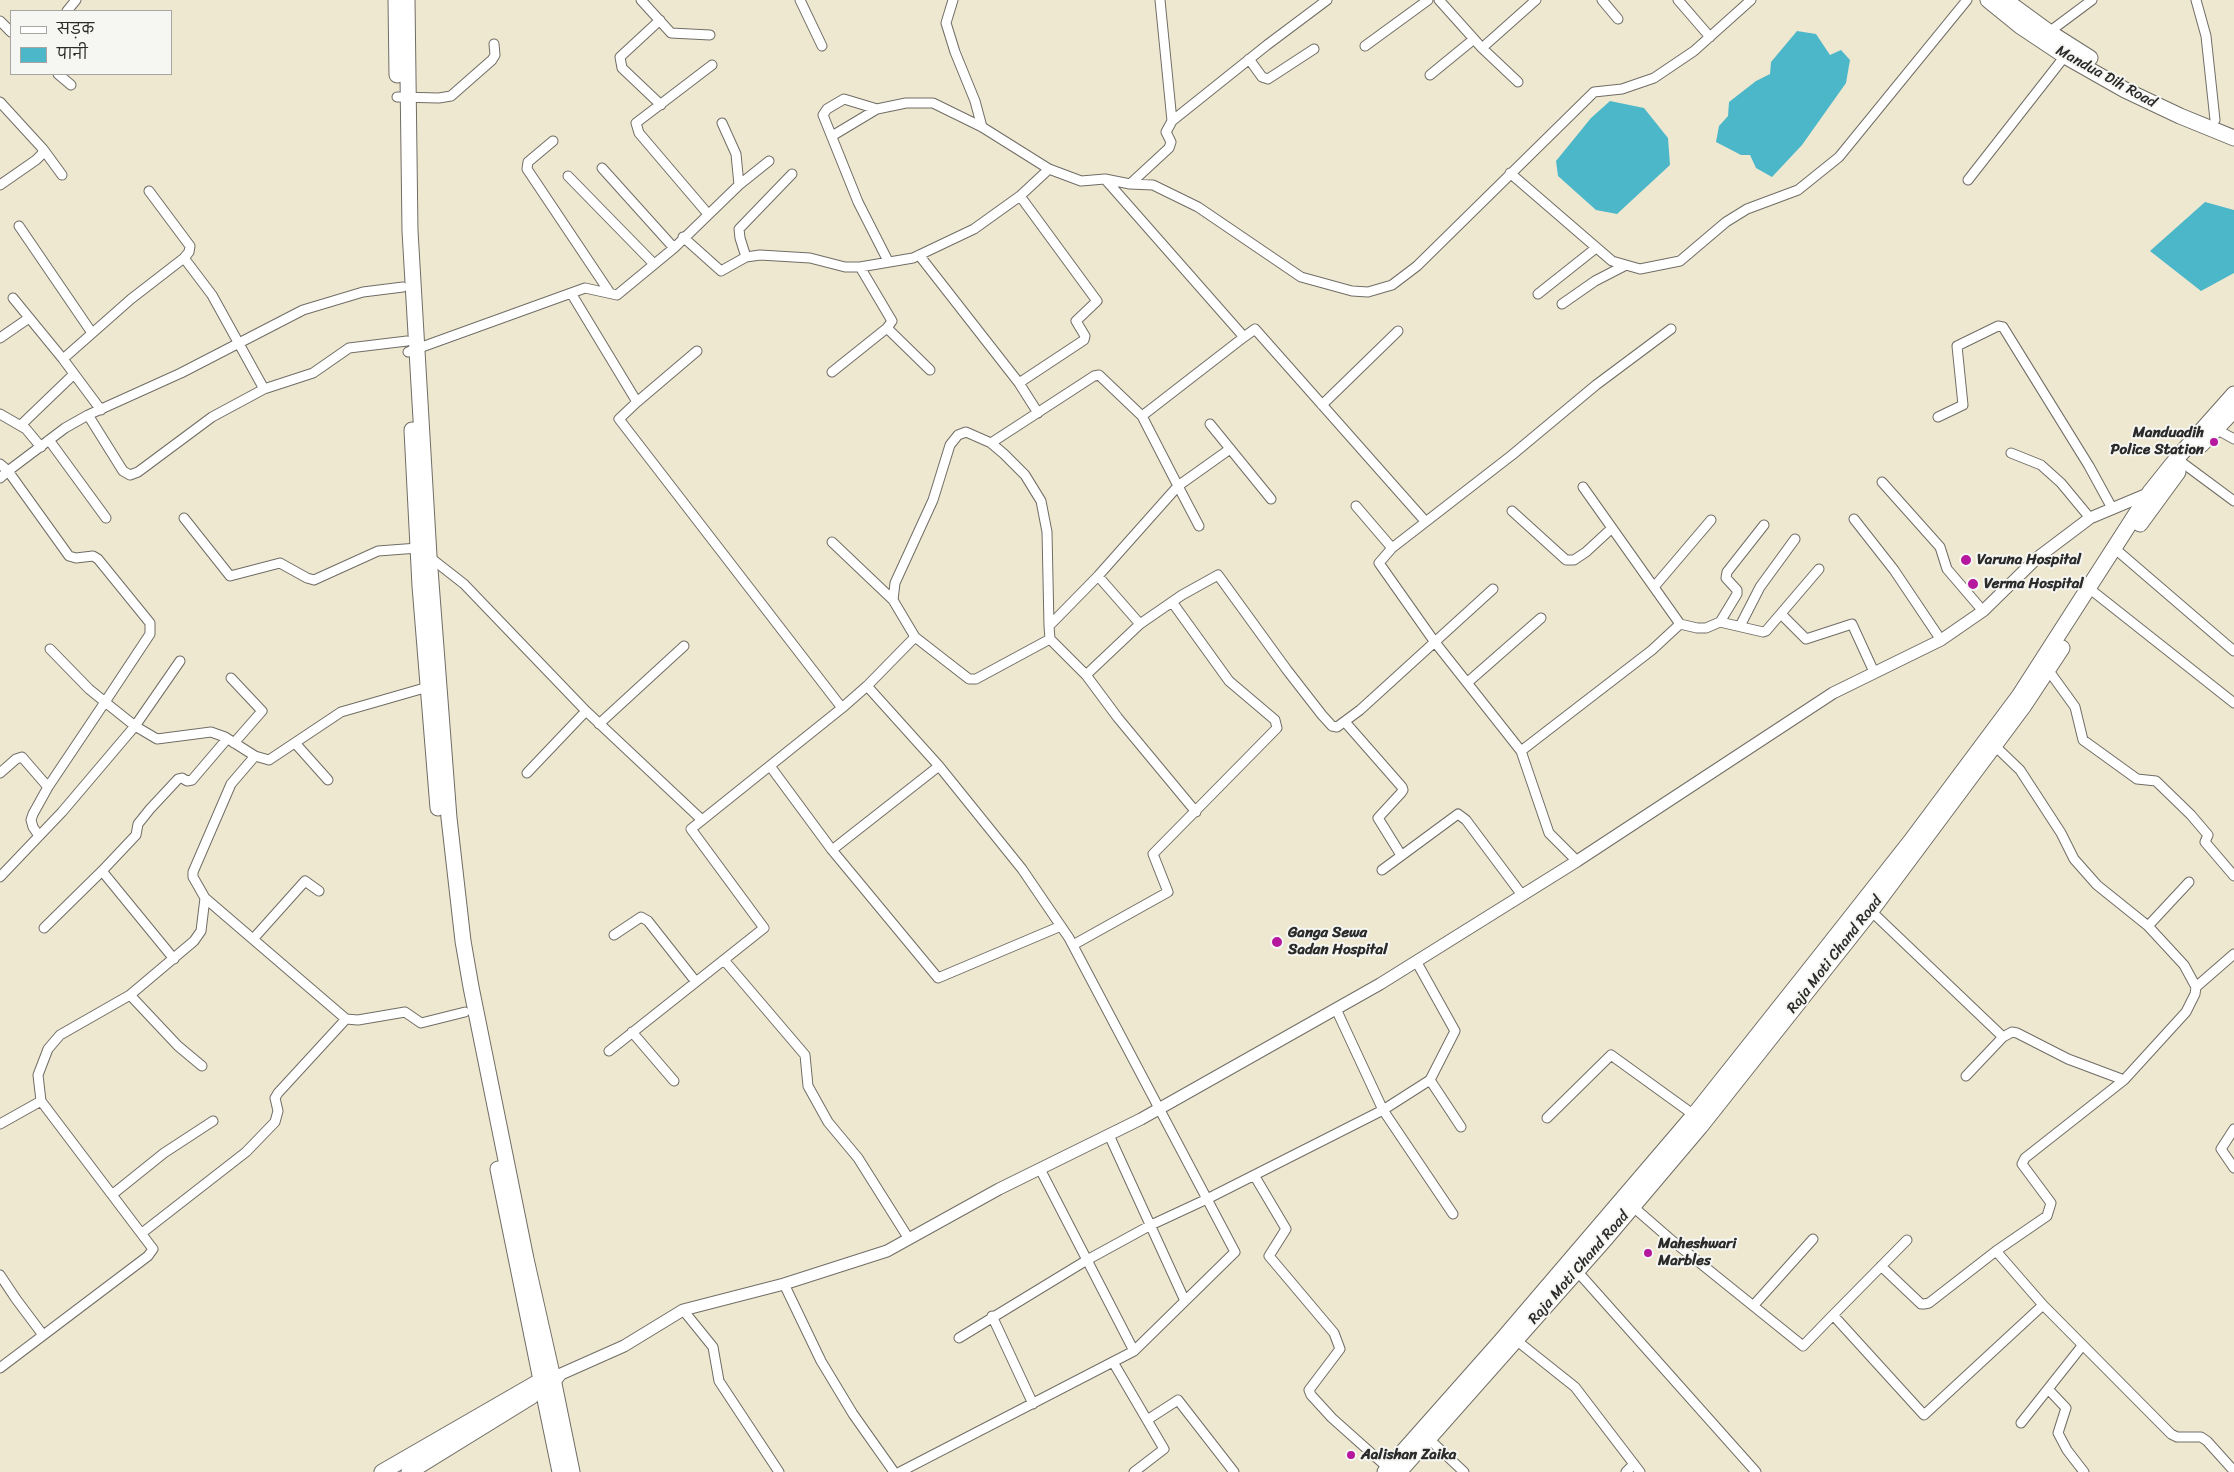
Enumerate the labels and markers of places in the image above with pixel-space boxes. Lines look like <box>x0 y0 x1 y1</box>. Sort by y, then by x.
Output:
place label: Manduadih Police Station <box>2110 424 2204 459</box>
marker: Manduadih Police Station <box>2208 436 2220 448</box>
place label: Varuna Hospital <box>1977 551 2081 569</box>
marker: Varuna Hospital <box>1959 553 1973 567</box>
place label: Verma Hospital <box>1984 575 2084 593</box>
marker: Verma Hospital <box>1966 577 1980 591</box>
place label: Ganga Sewa Sadan Hospital <box>1288 924 1387 959</box>
marker: Ganga Sewa Sadan Hospital <box>1270 935 1284 949</box>
place label: Maheshwari Marbles <box>1658 1235 1736 1270</box>
marker: Maheshwari Marbles <box>1642 1247 1654 1259</box>
place label: Aalishan Zaika <box>1361 1446 1456 1464</box>
marker: Aalishan Zaika <box>1345 1449 1357 1461</box>

